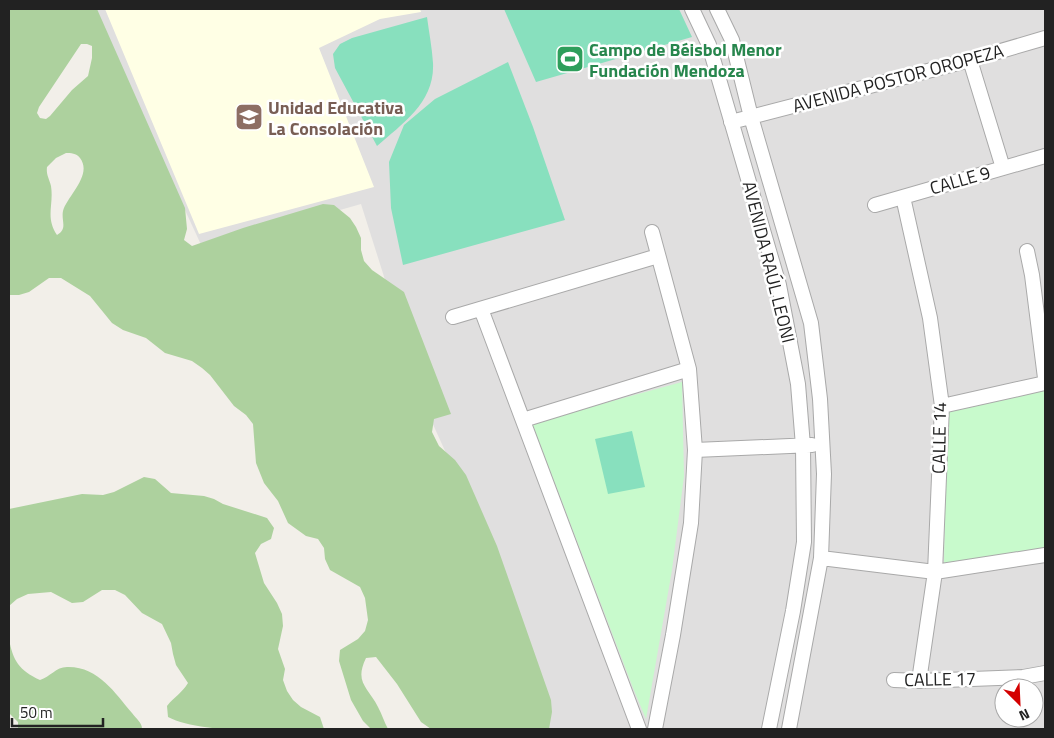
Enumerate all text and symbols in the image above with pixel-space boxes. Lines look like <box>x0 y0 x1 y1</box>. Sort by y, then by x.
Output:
place label: Campo de Béisbol Menor Fundación Mendoza <box>589 36 782 84</box>
street label: AVENIDA POSTOR OROPEZA <box>789 37 1007 119</box>
sports icon: Campo de Béisbol Menor Fundación Mendoza <box>555 44 585 74</box>
place label: Unidad Educativa La Consolación <box>268 94 403 142</box>
school or university icon: Unidad Educativa La Consolación <box>234 102 264 132</box>
street label: CALLE 9 <box>927 159 993 201</box>
street label: AVENIDA RAÚL LEONI <box>736 178 802 346</box>
street label: CALLE 14 <box>925 402 953 474</box>
street label: CALLE 17 <box>904 665 976 693</box>
north arrow <box>994 678 1044 728</box>
scale bar <box>12 696 104 728</box>
text: 50 m <box>20 701 53 724</box>
text: N <box>1016 704 1033 727</box>

